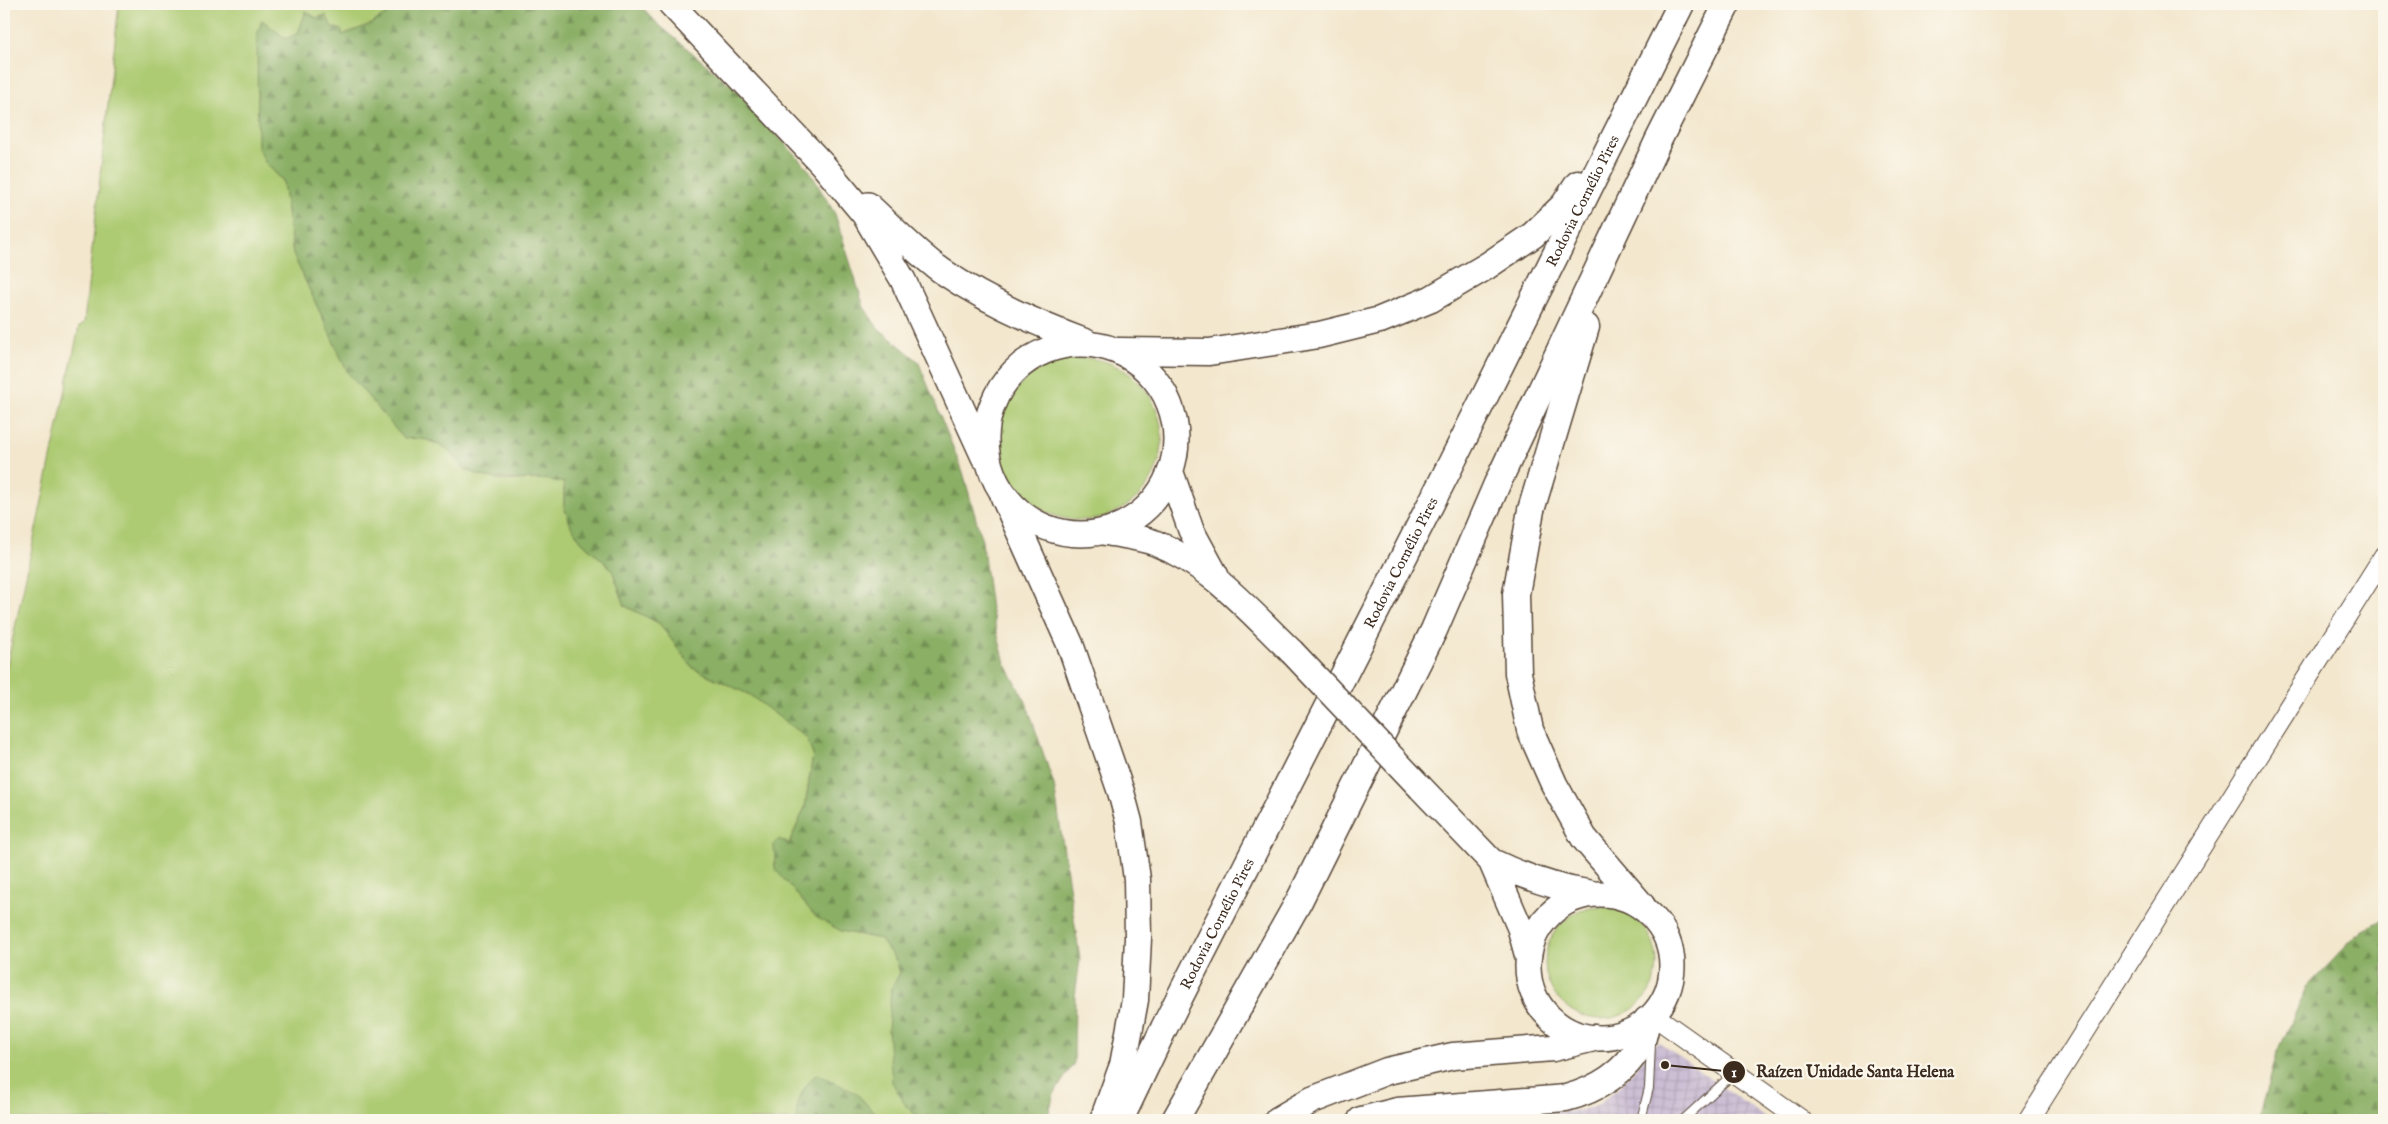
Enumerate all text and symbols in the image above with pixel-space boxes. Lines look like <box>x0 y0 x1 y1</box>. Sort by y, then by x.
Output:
street label: Rodovia Cornélio Pires <box>1542 132 1624 270</box>
street label: Rodovia Cornélio Pires <box>1360 494 1443 632</box>
street label: Rodovia Cornélio Pires <box>1176 855 1259 993</box>
callout: Raízen Unidade Santa Helena <box>1721 1056 1964 1087</box>
text: 1 <box>1731 1063 1737 1082</box>
text: Raízen Unidade Santa Helena <box>1756 1063 1955 1083</box>

